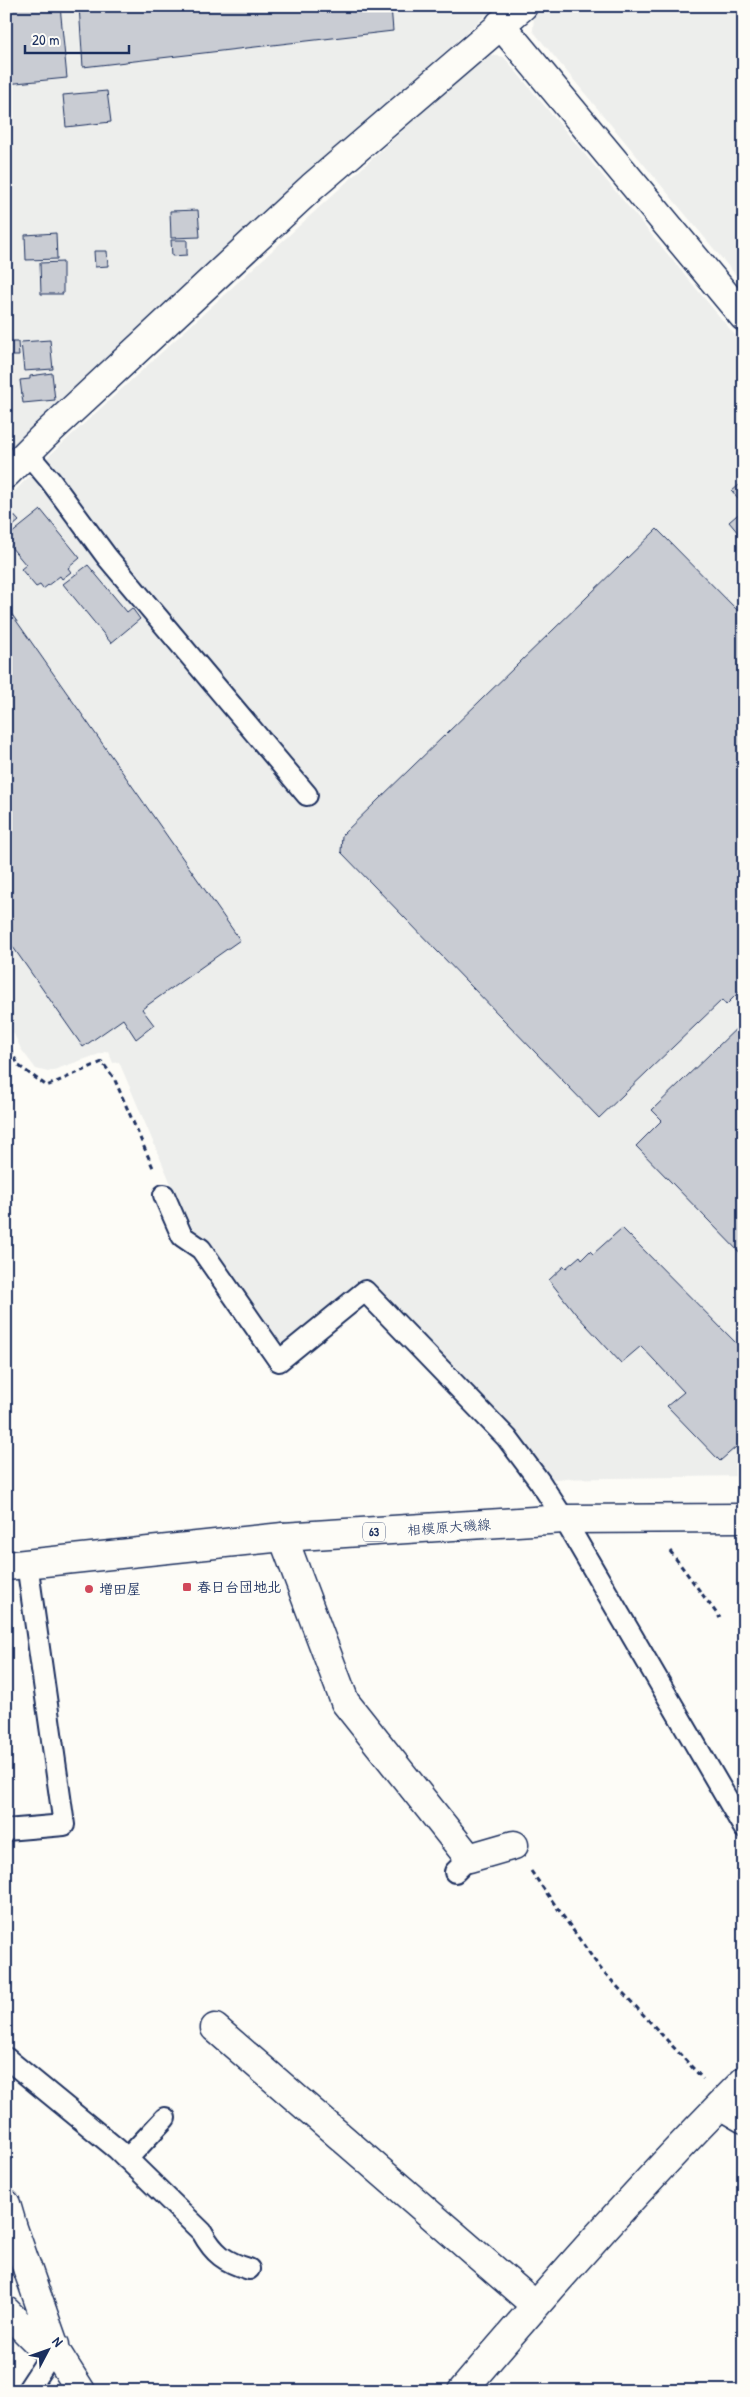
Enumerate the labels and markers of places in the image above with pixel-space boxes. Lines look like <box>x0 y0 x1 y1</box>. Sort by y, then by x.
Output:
place label: 春日台団地北 <box>197 1577 281 1596</box>
place label: 増田屋 <box>99 1579 141 1598</box>
marker: 春日台団地北 <box>181 1581 193 1593</box>
marker: 増田屋 <box>83 1583 95 1595</box>

